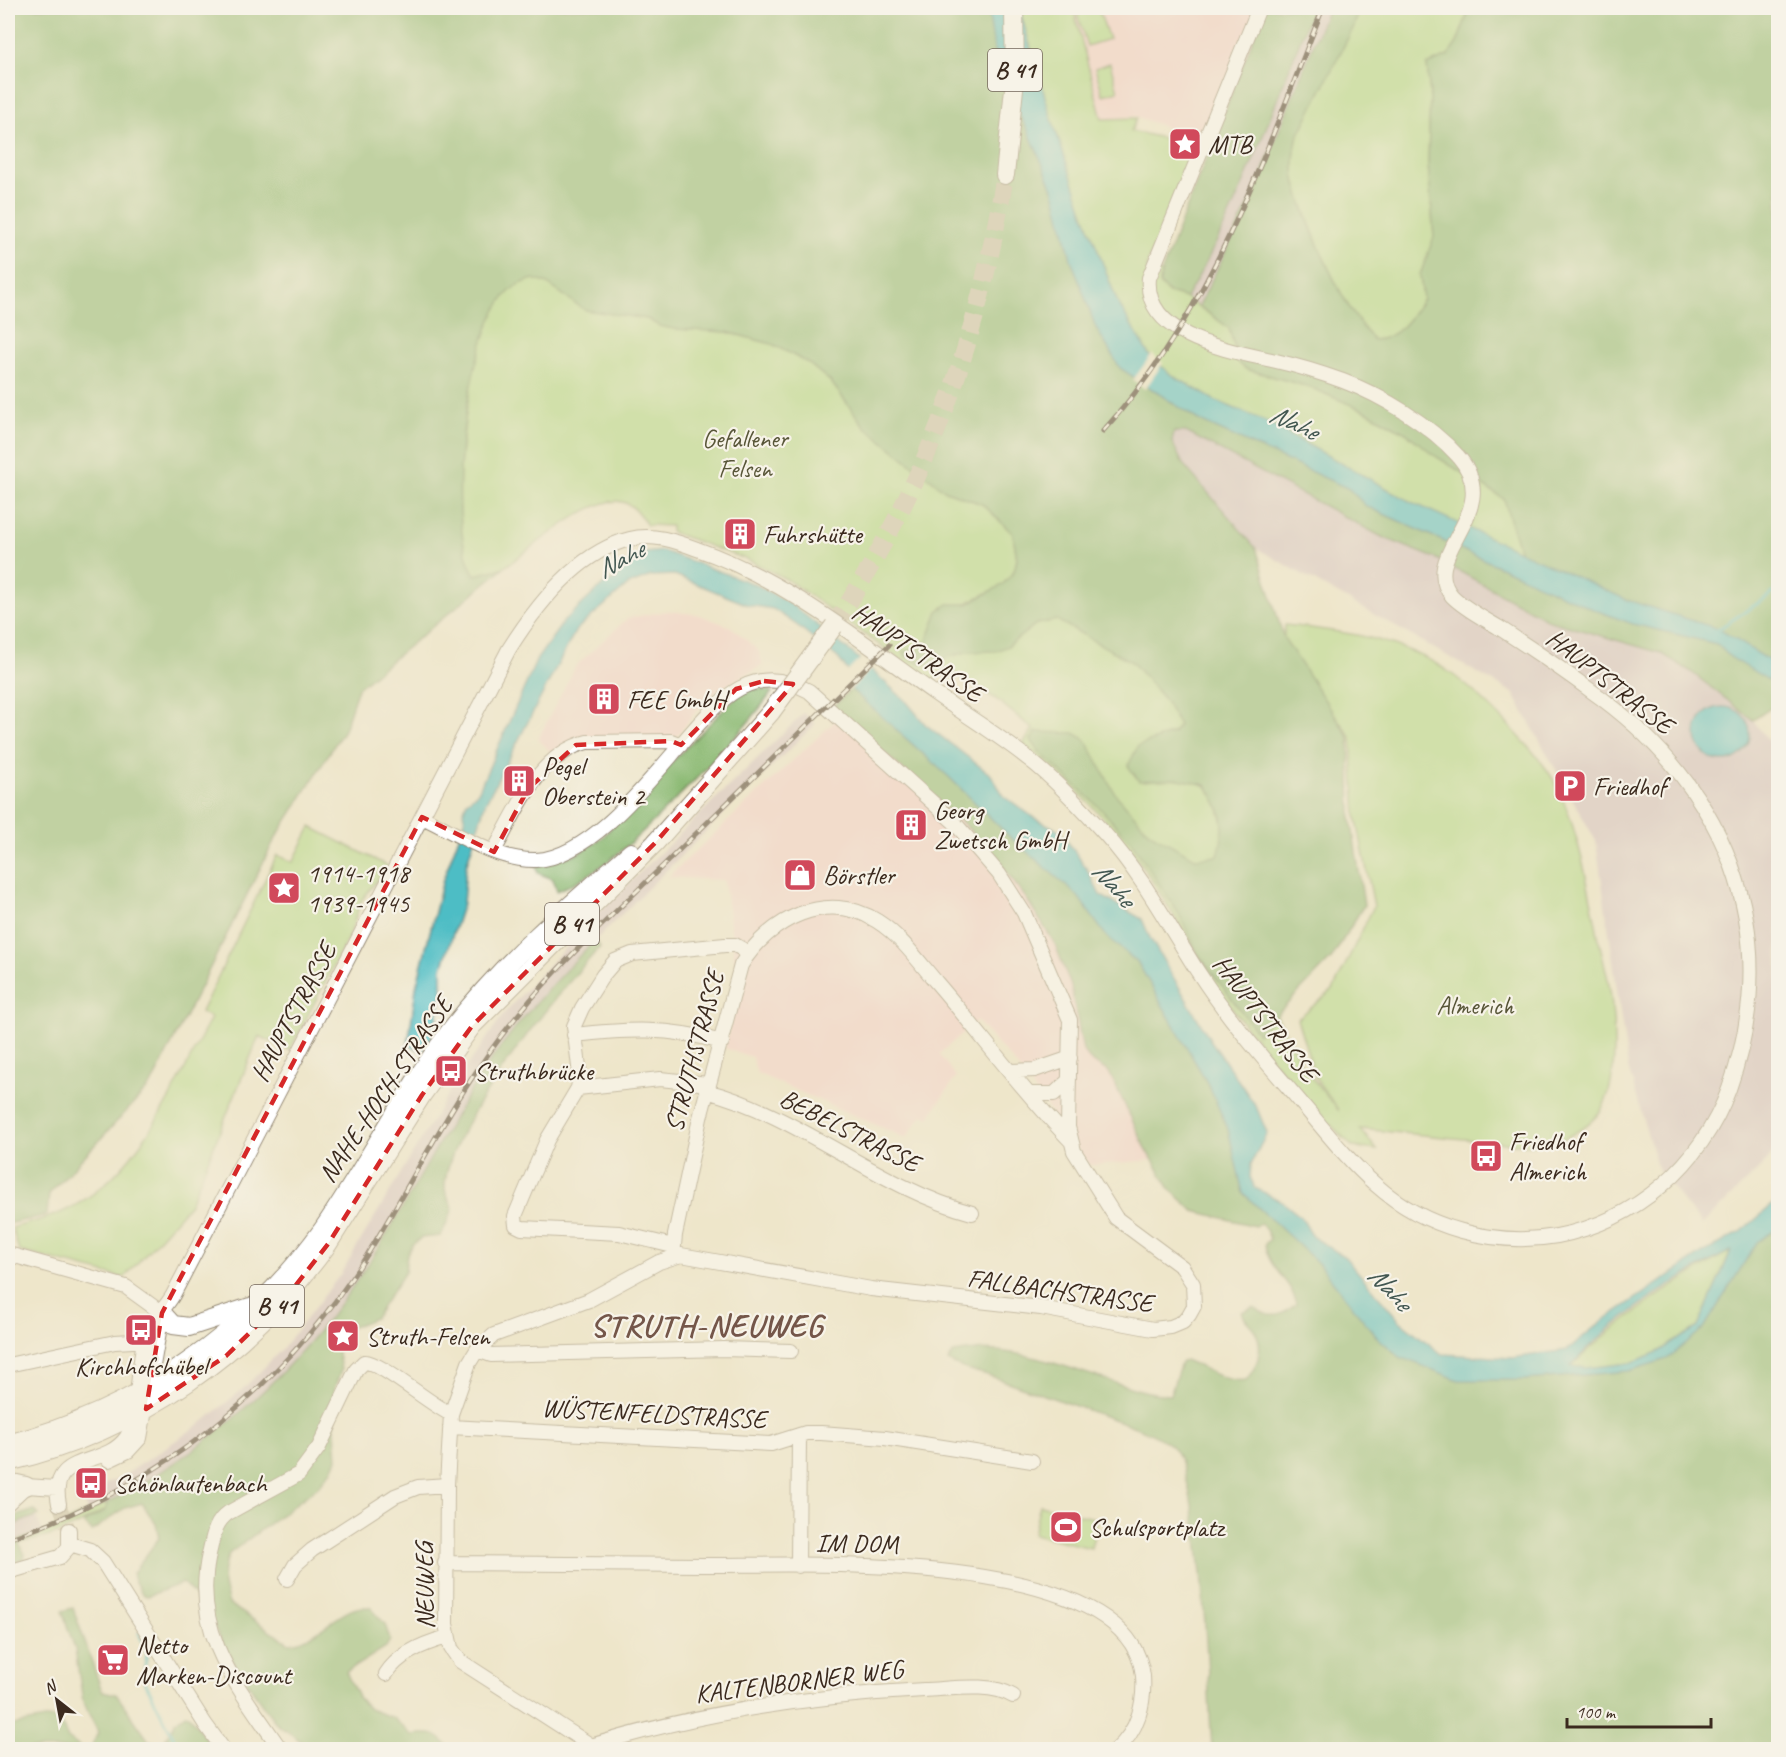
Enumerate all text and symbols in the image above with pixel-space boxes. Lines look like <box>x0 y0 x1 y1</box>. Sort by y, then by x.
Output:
road number: B 41 <box>988 49 1042 91</box>
place icon: MTB <box>1167 126 1203 162</box>
place label: MTB <box>1208 128 1254 161</box>
water label: Nahe <box>1264 396 1327 450</box>
park label: Gefallener Felsen <box>702 422 790 485</box>
building icon: Fuhrshütte <box>722 516 758 552</box>
place label: Fuhrshütte <box>763 518 864 551</box>
water label: Nahe <box>590 530 653 586</box>
street label: HAUPTSTRASSE <box>846 595 992 711</box>
street label: HAUPTSTRASSE <box>1539 621 1682 743</box>
building icon: FEE GmbH <box>586 681 622 717</box>
place label: FEE GmbH <box>627 683 730 716</box>
place label: Pegel Oberstein 2 <box>542 750 647 813</box>
building icon: Pegel Oberstein 2 <box>501 763 537 799</box>
parking icon: Friedhof <box>1552 768 1588 804</box>
place label: Friedhof <box>1593 770 1672 803</box>
place label: Georg Zwetsch GmbH <box>934 794 1071 857</box>
building icon: Georg Zwetsch GmbH <box>893 807 929 843</box>
water label: Nahe <box>1085 854 1146 917</box>
place label: 1914-1918 1939-1945 <box>307 857 411 920</box>
shop icon: Börstler <box>782 857 818 893</box>
place label: Börstler <box>823 859 896 892</box>
place icon: 1914-1918 1939-1945 <box>266 870 302 906</box>
road number: B 41 <box>545 903 599 945</box>
street label: HAUPTSTRASSE <box>243 934 345 1087</box>
street label: HAUPTSTRASSE <box>1206 948 1328 1091</box>
street label: STRUTHSTRASSE <box>657 963 733 1135</box>
street label: NAHE-HOCH-STRASSE <box>311 987 462 1189</box>
park label: Almerich <box>1436 989 1515 1022</box>
bus stop icon: Struthbrücke <box>433 1053 469 1089</box>
place label: Struthbrücke <box>474 1055 595 1088</box>
street label: BEBELSTRASSE <box>774 1081 928 1181</box>
place label: Friedhof Almerich <box>1509 1125 1588 1188</box>
bus stop icon: Friedhof Almerich <box>1468 1138 1504 1174</box>
water label: Nahe <box>1361 1258 1422 1321</box>
street label: FALLBACHSTRASSE <box>965 1261 1158 1320</box>
road number: B 41 <box>250 1285 304 1327</box>
district label: STRUTH-NEUWEG <box>590 1305 826 1346</box>
bus stop icon: Kirchhofshübel <box>123 1312 159 1348</box>
place icon: Struth-Felsen <box>325 1318 361 1354</box>
place label: Struth-Felsen <box>366 1320 491 1353</box>
place label: Kirchhofshübel <box>75 1350 212 1383</box>
street label: WÜSTENFELDSTRASSE <box>541 1391 770 1436</box>
bus stop icon: Schönlautenbach <box>73 1465 109 1501</box>
place label: Schönlautenbach <box>114 1467 269 1500</box>
sports icon: Schulsportplatz <box>1048 1509 1084 1545</box>
place label: Schulsportplatz <box>1089 1511 1226 1544</box>
street label: IM DOM <box>815 1526 900 1561</box>
street label: NEUWEG <box>407 1538 442 1630</box>
place label: Netto Marken-Discount <box>136 1629 293 1692</box>
supermarket icon: Netto Marken-Discount <box>95 1642 131 1678</box>
street label: KALTENBORNER WEG <box>693 1652 908 1711</box>
north arrow <box>27 1670 87 1730</box>
text: N <box>40 1675 62 1699</box>
scale bar <box>1567 1691 1711 1729</box>
text: 100 m <box>1576 1701 1617 1723</box>

